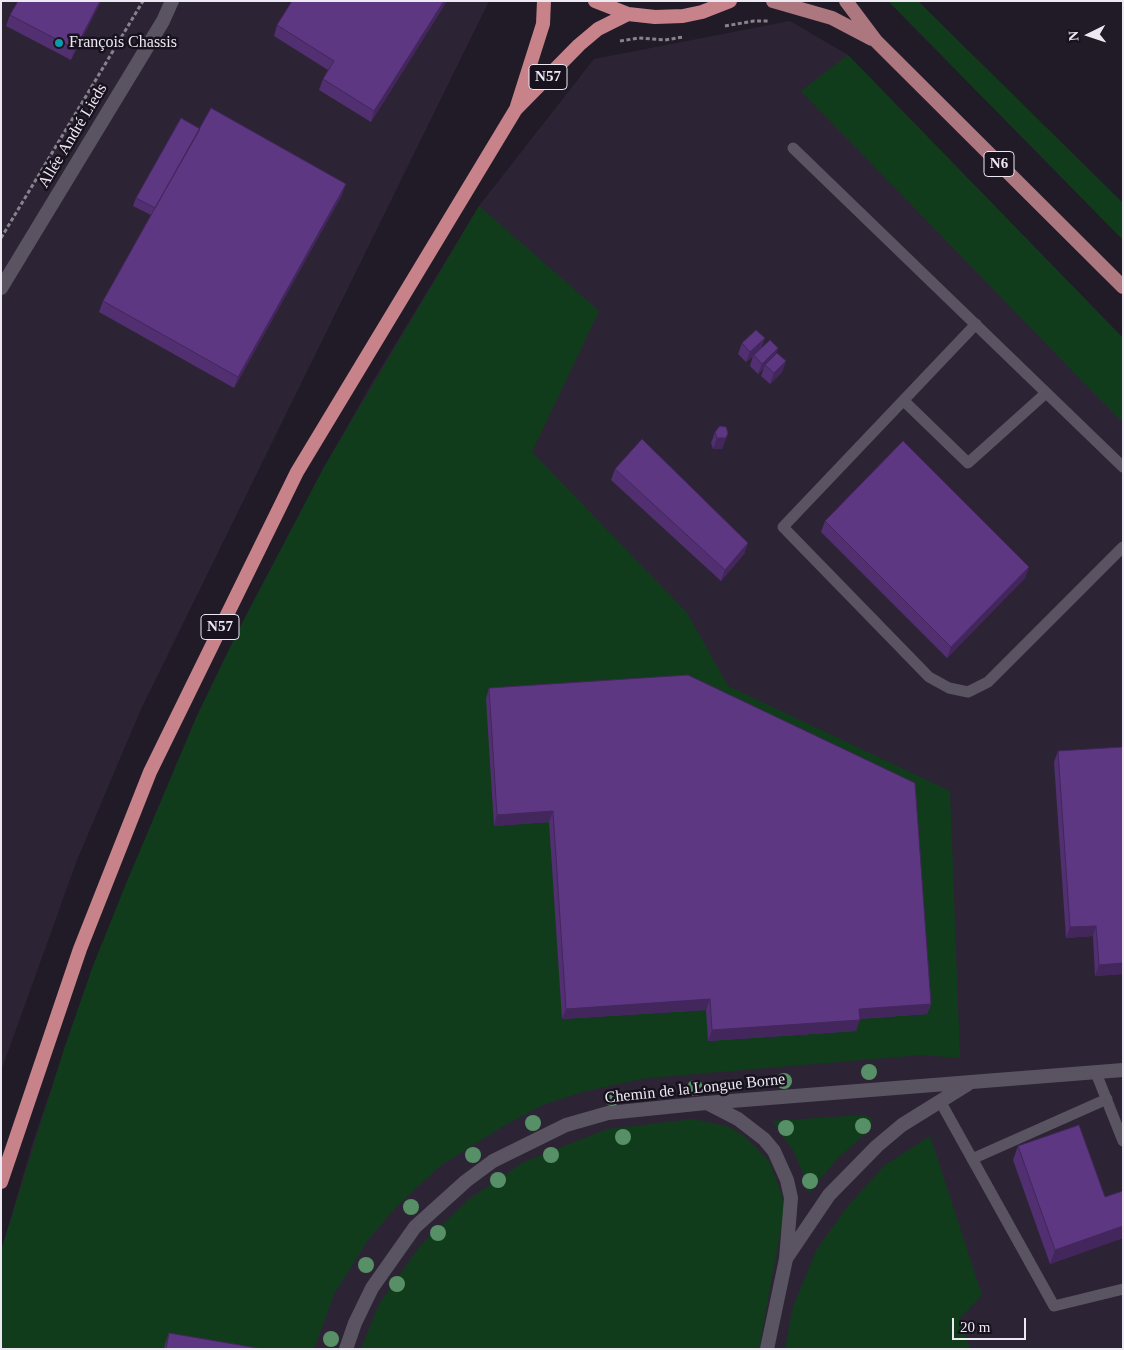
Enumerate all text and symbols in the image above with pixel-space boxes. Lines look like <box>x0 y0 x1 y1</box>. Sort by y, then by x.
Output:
north arrow <box>1064 10 1114 60</box>
text: N <box>1066 31 1081 42</box>
place label: François Chassis <box>69 33 177 53</box>
marker: François Chassis <box>53 37 65 49</box>
road number: N57 <box>529 64 567 90</box>
street label: Allée André Lieds <box>34 80 112 192</box>
road number: N6 <box>984 152 1014 176</box>
road number: N57 <box>201 614 239 640</box>
street label: Chemin de la Longue Borne <box>604 1070 786 1108</box>
scale bar <box>954 1308 1028 1340</box>
text: 20 m <box>960 1319 990 1335</box>

